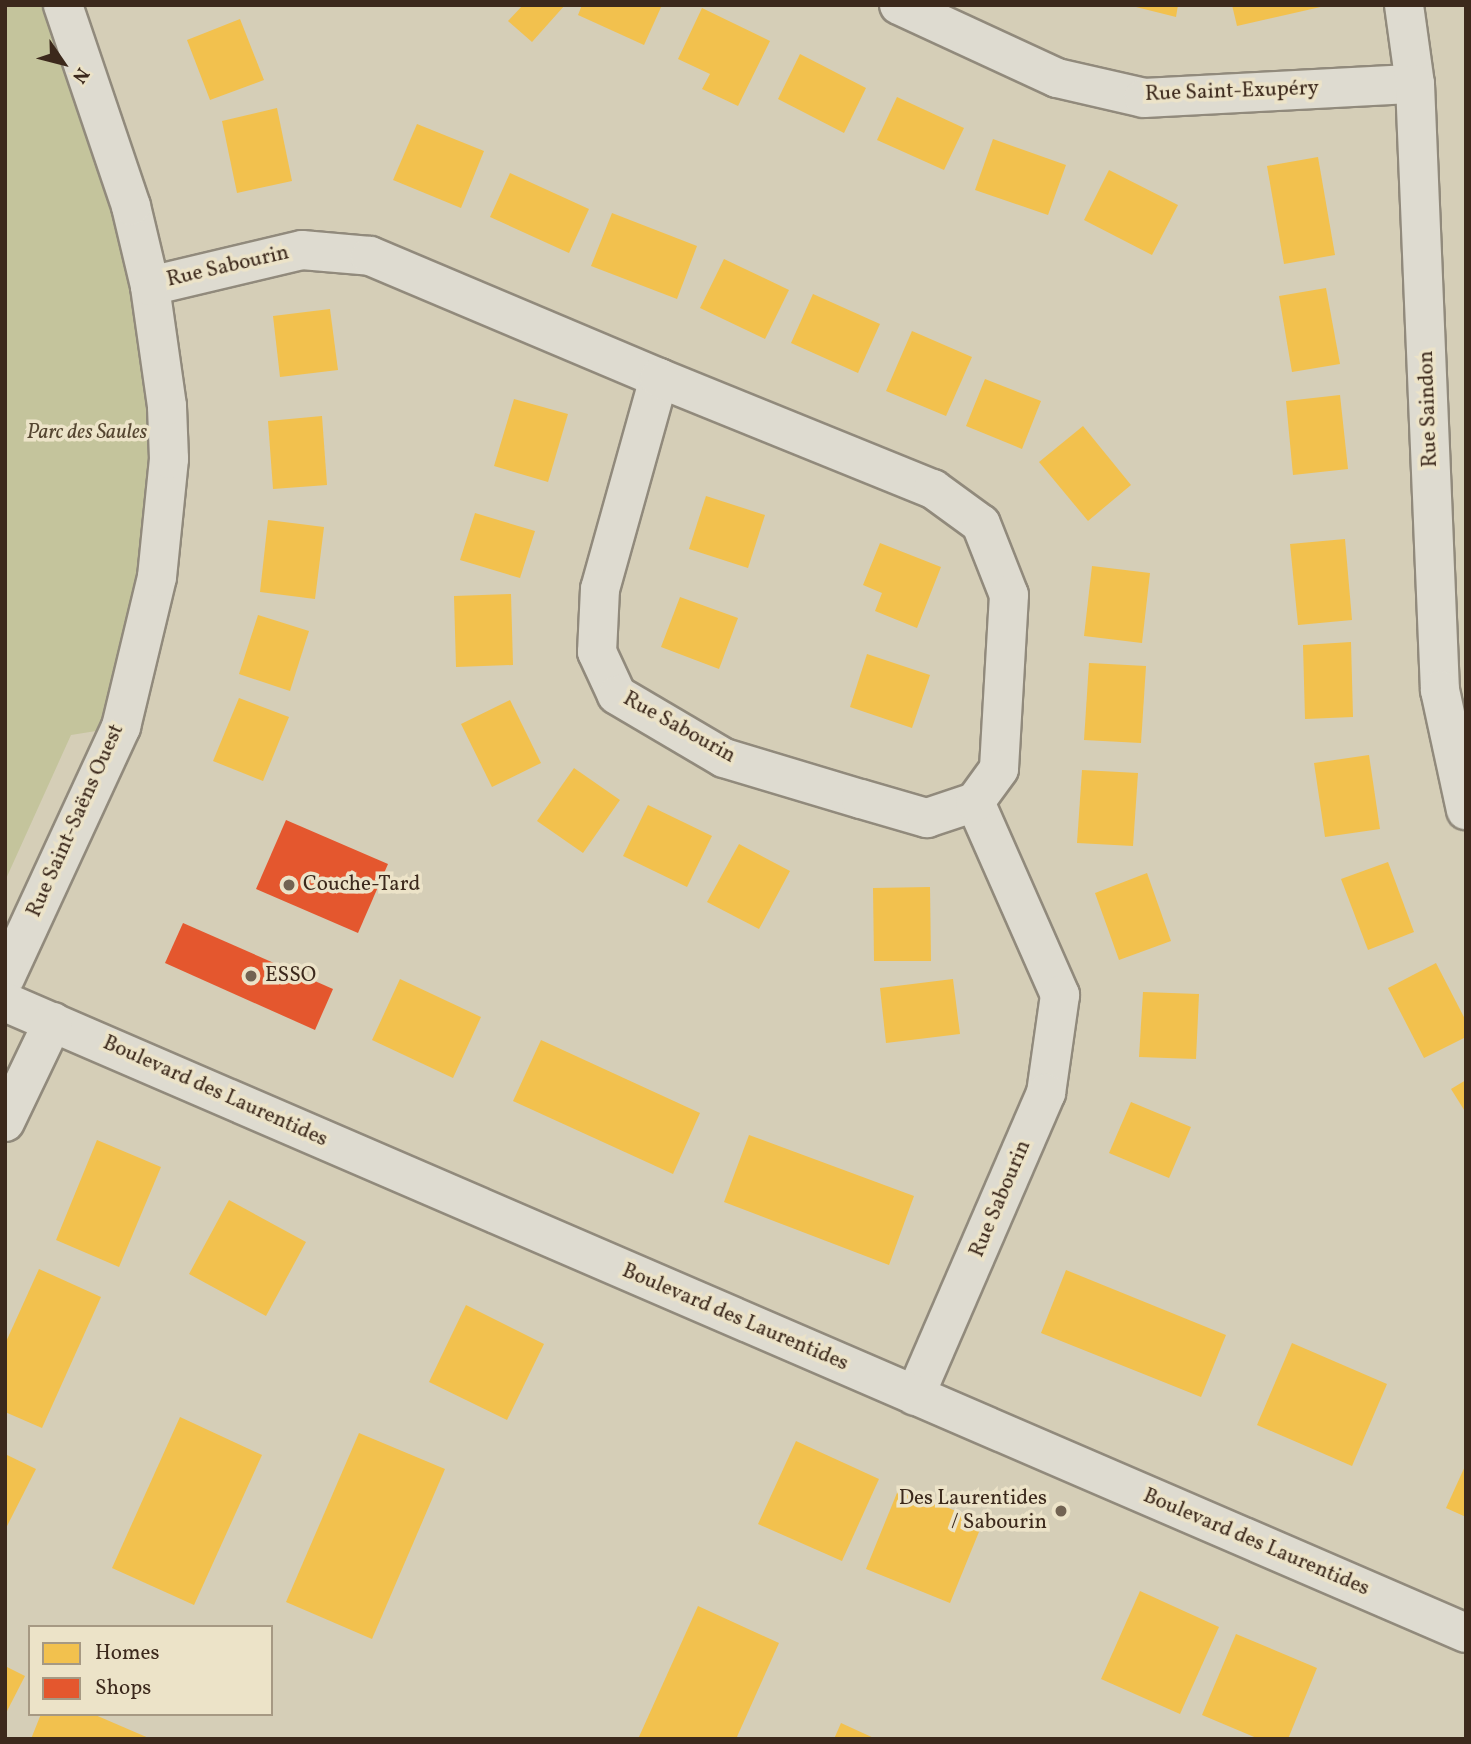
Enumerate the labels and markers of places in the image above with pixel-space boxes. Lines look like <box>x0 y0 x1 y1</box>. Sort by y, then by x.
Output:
place label: Couche-Tard <box>303 872 420 898</box>
marker: Couche-Tard <box>281 877 297 893</box>
place label: ESSO <box>265 963 316 989</box>
marker: ESSO <box>243 968 259 984</box>
place label: Des Laurentides / Sabourin <box>899 1486 1047 1536</box>
marker: Des Laurentides / Sabourin <box>1053 1503 1069 1519</box>

